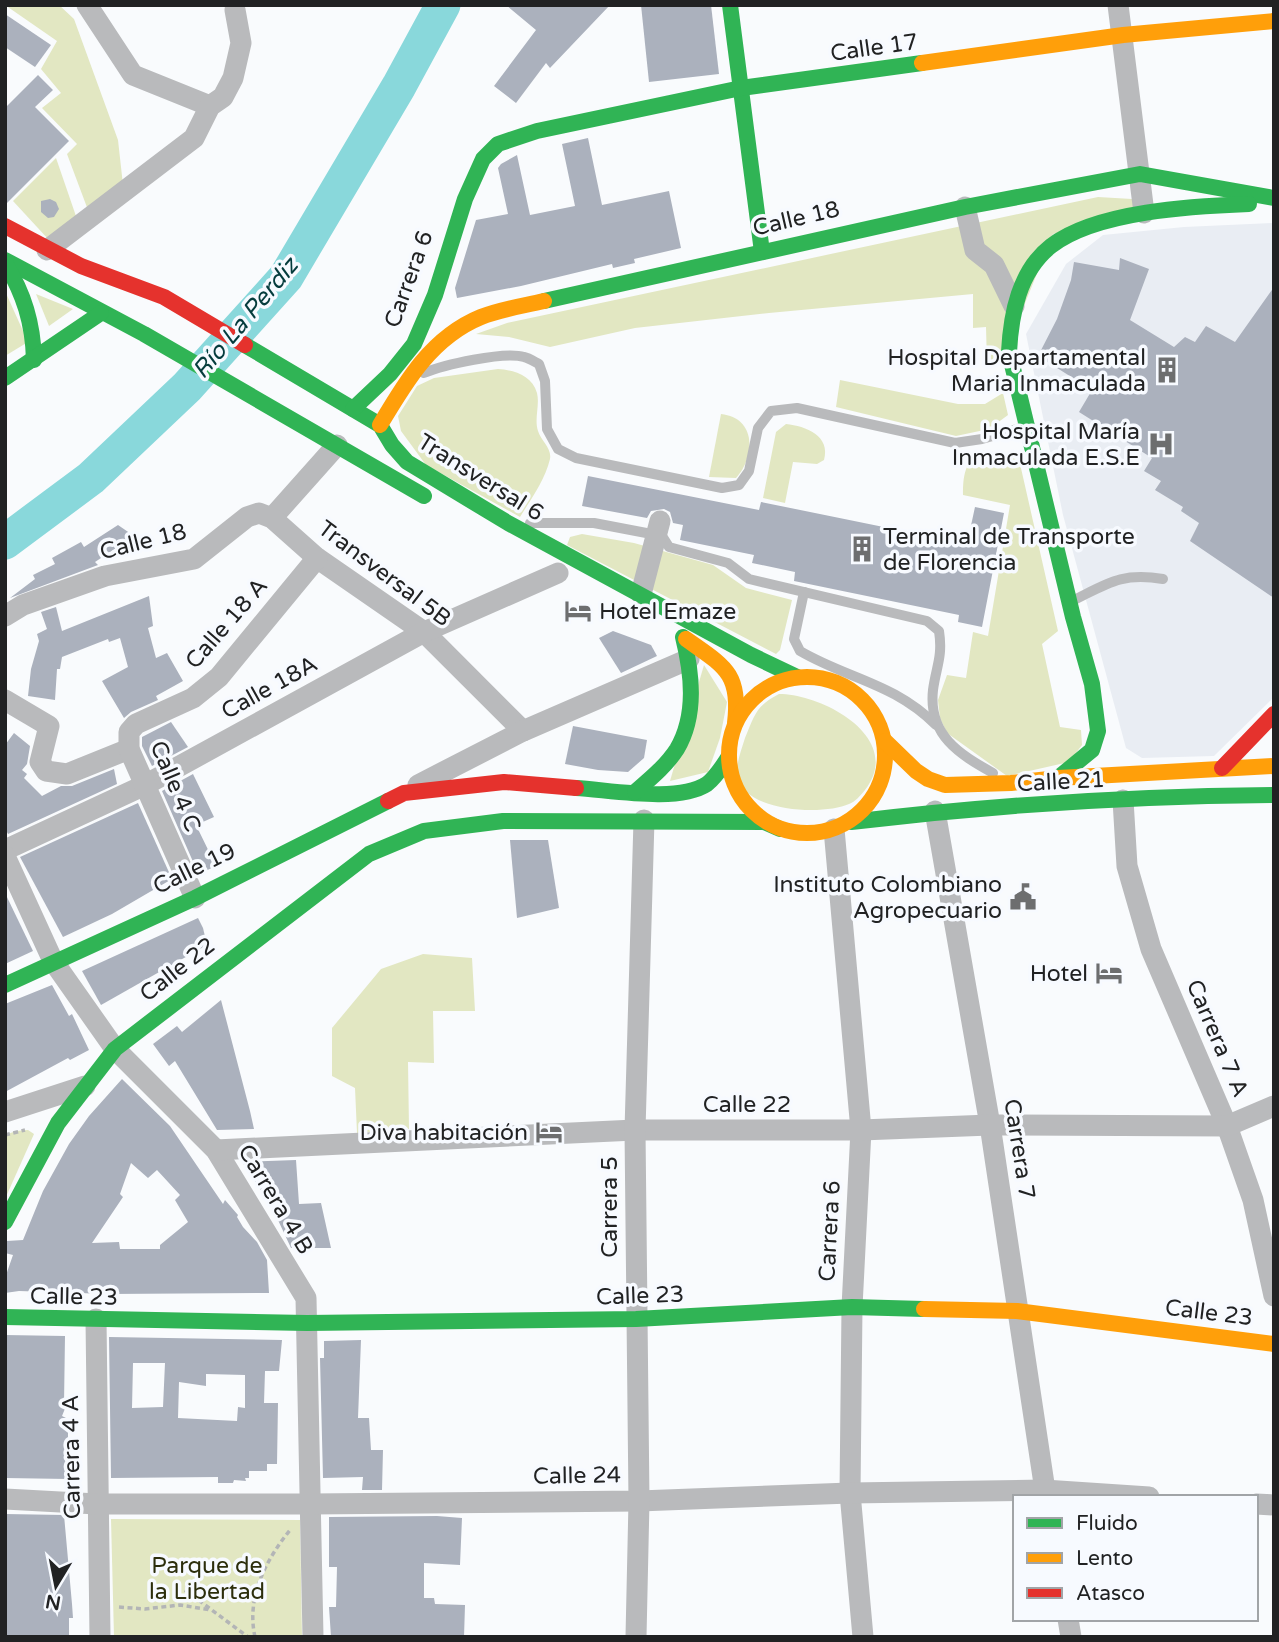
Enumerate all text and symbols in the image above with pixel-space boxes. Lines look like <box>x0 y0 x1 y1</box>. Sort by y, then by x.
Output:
street label: Calle 17 <box>828 28 920 68</box>
street label: Calle 18 <box>750 195 842 243</box>
street label: Carrera 6 <box>378 227 439 332</box>
water label: Río La Perdiz <box>186 250 306 385</box>
place label: Hospital Departamental Maria Inmaculada <box>887 344 1146 398</box>
building icon: Hospital Departamental Maria Inmaculada <box>1152 355 1182 385</box>
place label: Hospital María Inmaculada E.S.E <box>952 418 1140 472</box>
street label: Transversal 6 <box>412 428 549 528</box>
hospital icon: Hospital María Inmaculada E.S.E <box>1146 429 1176 459</box>
street label: Transversal 5B <box>312 515 456 633</box>
street label: Calle 18 <box>97 518 189 566</box>
place label: Terminal de Transporte de Florencia <box>883 523 1135 577</box>
building icon: Terminal de Transporte de Florencia <box>847 534 877 564</box>
street label: Calle 18 A <box>180 572 274 675</box>
hotel icon: Hotel Emaze <box>563 596 593 626</box>
place label: Hotel Emaze <box>599 598 736 626</box>
street label: Calle 18A <box>217 650 322 726</box>
street label: Calle 4 C <box>143 737 207 836</box>
street label: Calle 21 <box>1016 766 1106 798</box>
street label: Calle 19 <box>149 837 240 901</box>
place label: Instituto Colombiano Agropecuario <box>773 871 1002 925</box>
public building icon: Instituto Colombiano Agropecuario <box>1008 882 1038 912</box>
street label: Calle 22 <box>134 932 221 1008</box>
hotel icon: Hotel <box>1094 958 1124 988</box>
place label: Hotel <box>1030 960 1088 988</box>
street label: Carrera 7 A <box>1180 976 1254 1101</box>
street label: Calle 22 <box>703 1091 791 1119</box>
street label: Carrera 7 <box>997 1097 1041 1201</box>
hotel icon: Diva habitación <box>534 1117 564 1147</box>
place label: Diva habitación <box>359 1119 528 1147</box>
street label: Carrera 4 B <box>231 1139 319 1260</box>
street label: Carrera 5 <box>596 1156 624 1258</box>
street label: Carrera 6 <box>813 1180 847 1282</box>
street label: Calle 23 <box>595 1280 685 1312</box>
street label: Calle 23 <box>30 1282 118 1312</box>
street label: Calle 23 <box>1163 1294 1254 1332</box>
street label: Carrera 4 A <box>57 1394 87 1519</box>
street label: Calle 24 <box>533 1461 621 1491</box>
legend <box>1013 1495 1258 1621</box>
text: Fluido <box>1076 1511 1138 1536</box>
text: Lento <box>1076 1546 1133 1571</box>
north arrow <box>21 1551 91 1621</box>
park label: Parque de la Libertad <box>149 1552 265 1606</box>
text: Atasco <box>1076 1581 1145 1606</box>
text: N <box>44 1590 63 1614</box>

